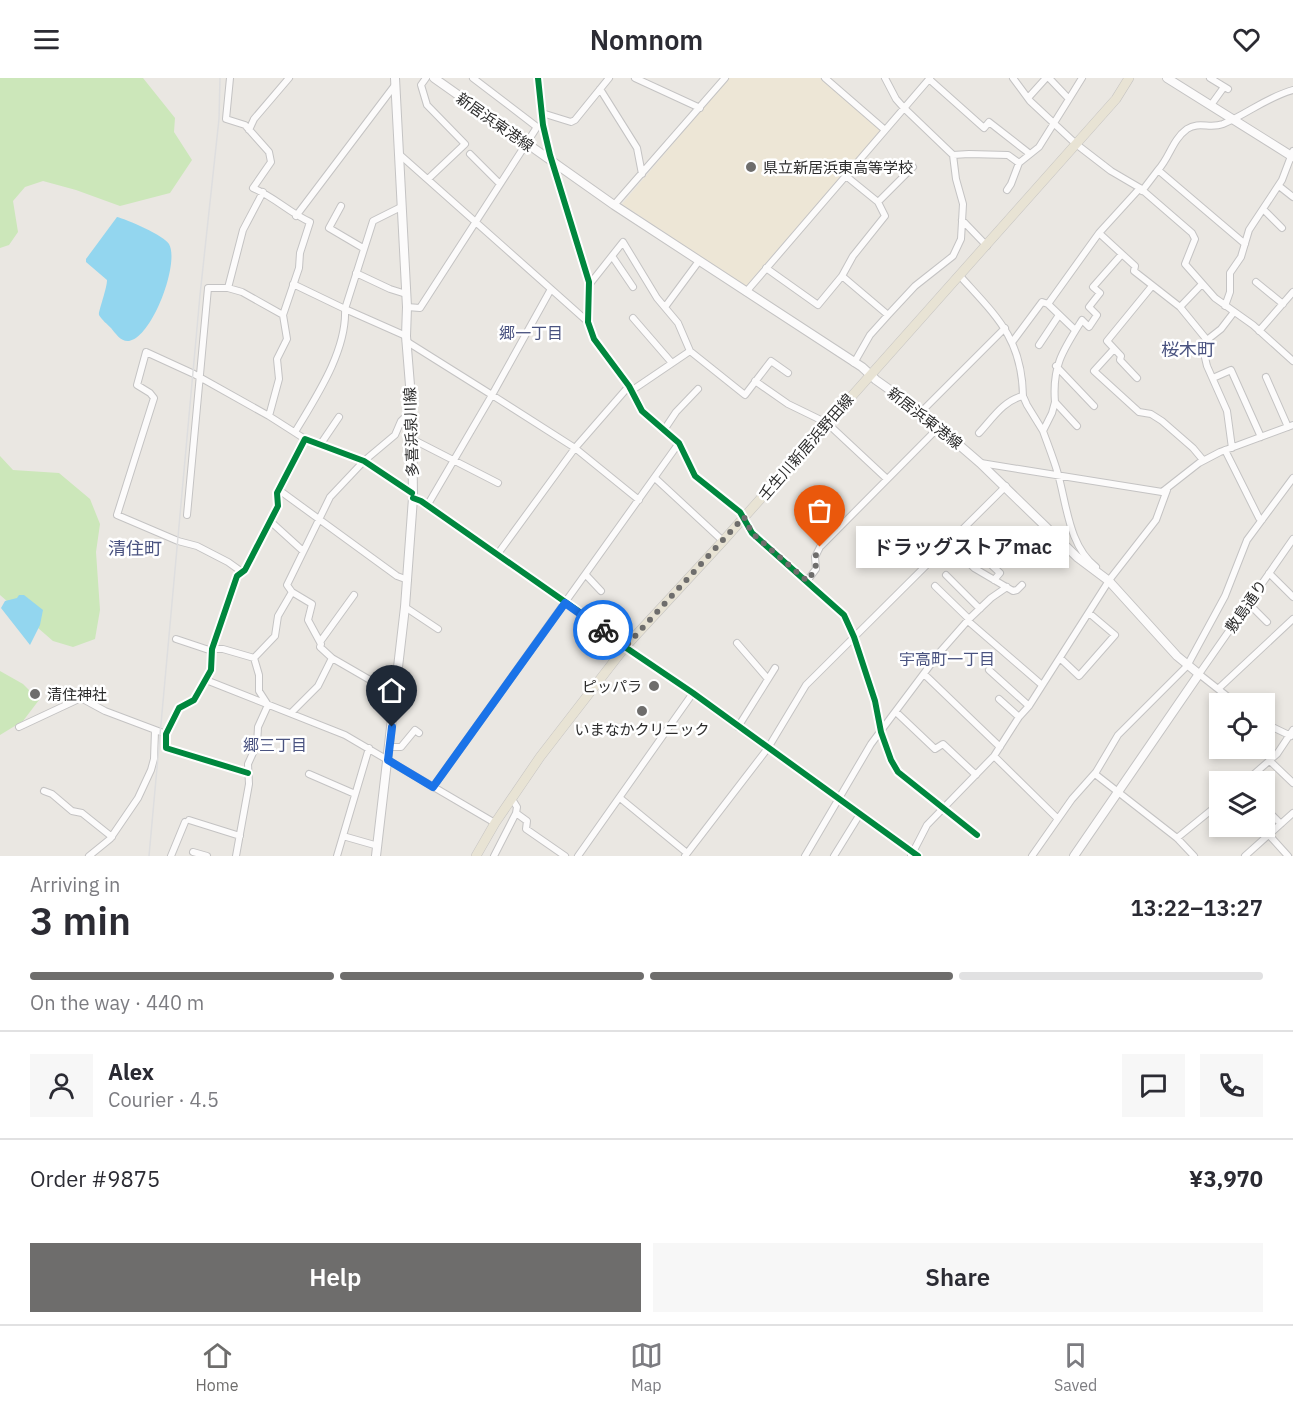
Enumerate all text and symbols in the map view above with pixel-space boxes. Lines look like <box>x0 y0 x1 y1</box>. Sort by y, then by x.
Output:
text: Nomnom <box>590 22 703 57</box>
icon: menu <box>30 23 63 56</box>
icon: heart <box>1230 23 1263 56</box>
street label: 新居浜東港線 <box>453 88 537 156</box>
place label: 県立新居浜東高等学校 <box>763 158 913 177</box>
marker: 県立新居浜東高等学校 <box>744 160 758 174</box>
district label: 郷一丁目 <box>499 323 563 343</box>
district label: 桜木町 <box>1161 338 1215 361</box>
street label: 新居浜東港線 <box>884 383 966 453</box>
street label: 多喜浜泉川線 <box>400 387 422 477</box>
street label: 壬生川新居浜野田線 <box>755 390 857 504</box>
pin <box>794 485 845 547</box>
icon: bag <box>803 494 836 527</box>
callout: ドラッグストアmac <box>856 526 1069 568</box>
text: ドラッグストアmac <box>873 533 1052 560</box>
district label: 清住町 <box>108 537 162 560</box>
street label: 敷島通り <box>1221 576 1271 636</box>
courier <box>573 600 633 660</box>
icon: bike <box>587 614 620 647</box>
district label: 宇高町一丁目 <box>899 649 995 669</box>
pin <box>366 665 417 727</box>
icon: home <box>375 674 408 707</box>
place label: ピッパラ <box>582 677 642 696</box>
marker: ピッパラ <box>647 679 661 693</box>
place label: 清住神社 <box>47 685 107 704</box>
marker: 清住神社 <box>28 687 42 701</box>
map controls <box>1209 693 1275 837</box>
button: locate <box>1209 693 1275 759</box>
marker: いまなかクリニック <box>635 704 649 718</box>
place label: いまなかクリニック <box>574 720 710 739</box>
district label: 郷三丁目 <box>243 735 307 755</box>
button: layers <box>1209 771 1275 837</box>
text: Arriving in <box>30 871 120 898</box>
text: 13:22–13:27 <box>1130 893 1263 922</box>
text: 3 min <box>30 895 131 946</box>
text: On the way · 440 m <box>30 989 204 1016</box>
button: person <box>30 1054 93 1117</box>
button: chat <box>1122 1054 1185 1117</box>
button: phone <box>1200 1054 1263 1117</box>
text: Alex <box>108 1057 154 1086</box>
text: Courier · 4.5 <box>108 1086 219 1113</box>
text: Order #9875 <box>30 1164 160 1193</box>
text: ¥3,970 <box>1189 1164 1263 1193</box>
button: Help <box>30 1243 641 1312</box>
button: Share <box>653 1243 1263 1312</box>
tab: Home <box>196 1339 239 1395</box>
tab: Map <box>630 1339 663 1395</box>
tab: Saved <box>1054 1339 1097 1395</box>

